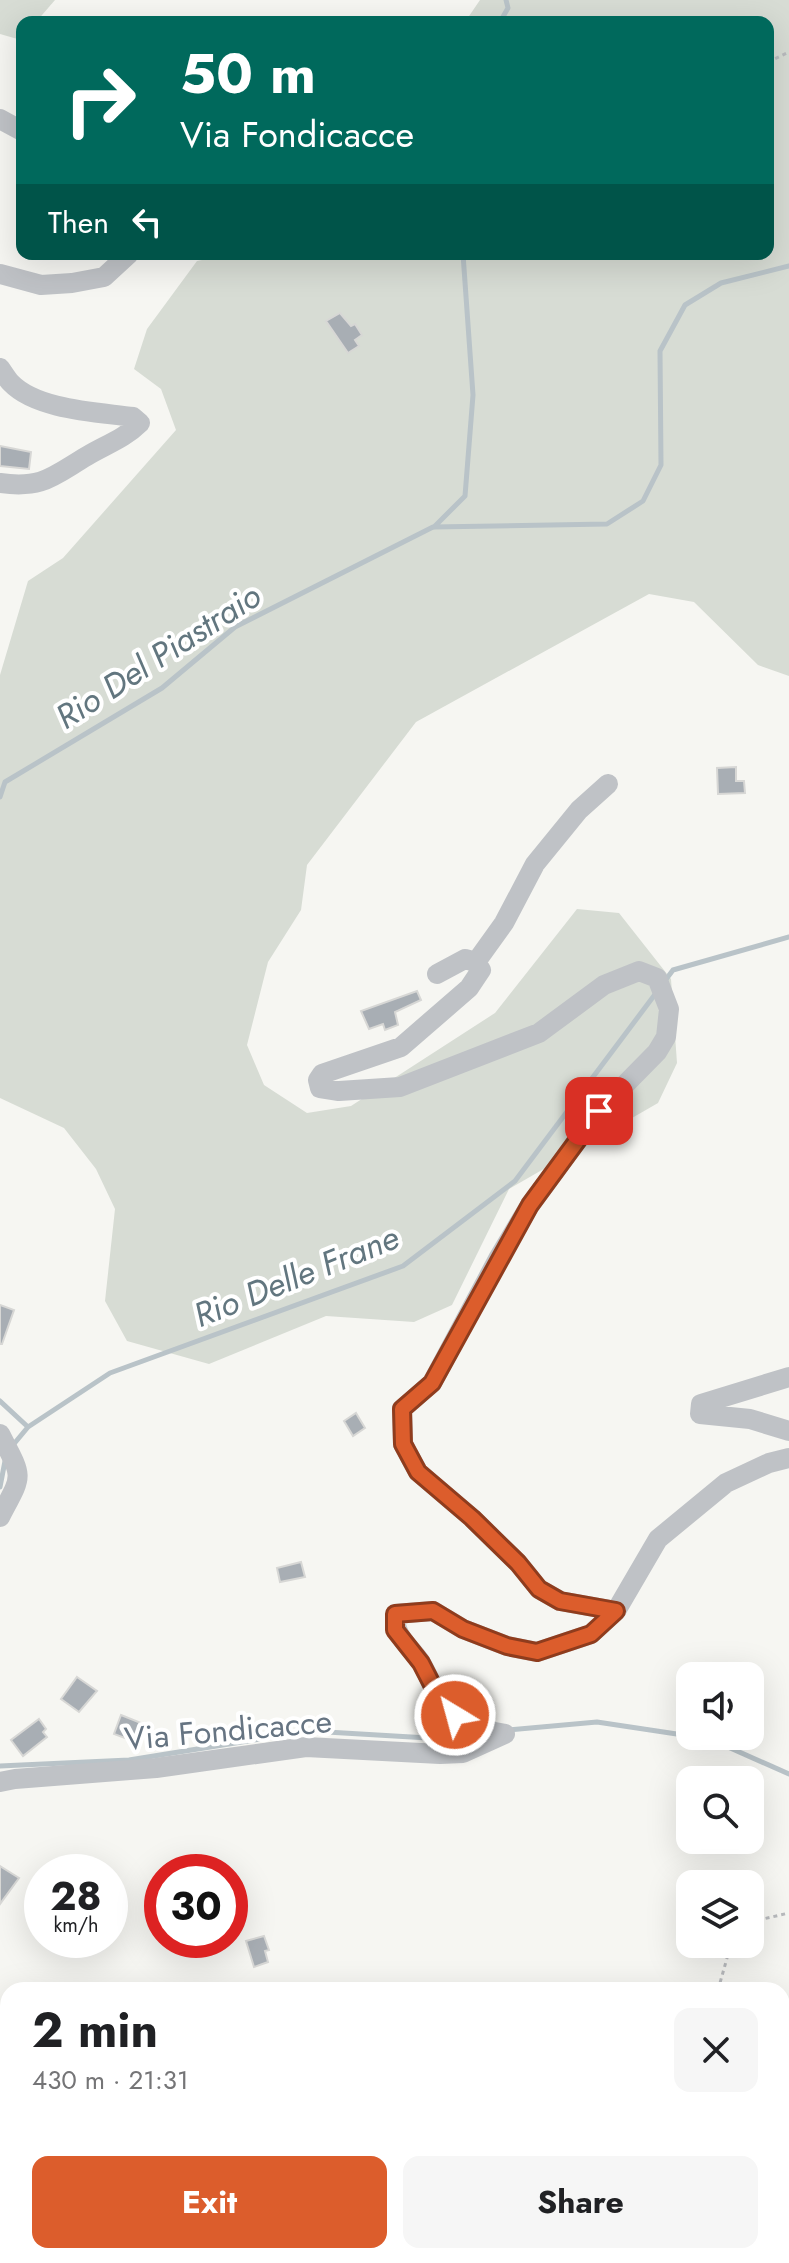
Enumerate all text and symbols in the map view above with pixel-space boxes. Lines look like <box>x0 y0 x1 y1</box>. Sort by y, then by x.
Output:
text: 50 m <box>180 33 316 114</box>
icon: right <box>48 48 152 152</box>
text: Via Fondicacce <box>180 108 414 160</box>
icon: left <box>125 200 169 244</box>
text: Then <box>48 201 109 244</box>
water label: Rio Del Piastraio <box>46 572 271 741</box>
pin <box>565 1077 633 1145</box>
icon: arrive <box>577 1089 621 1133</box>
water label: Rio Delle Frane <box>186 1213 406 1340</box>
map controls <box>676 1662 764 1958</box>
button: sound <box>676 1662 764 1750</box>
position arrow <box>413 1673 497 1757</box>
street label: Via Fondicacce <box>122 1698 334 1762</box>
button: search <box>676 1766 764 1854</box>
speed limit sign: 30 <box>144 1854 248 1958</box>
text: 28 <box>50 1867 102 1925</box>
button: layers <box>676 1870 764 1958</box>
text: km/h <box>53 1911 99 1940</box>
text: 2 min <box>32 1996 158 2065</box>
button: close <box>674 2008 758 2092</box>
text: 430 m · 21:31 <box>32 2061 189 2099</box>
button: Exit <box>32 2156 387 2248</box>
button: Share <box>403 2156 758 2248</box>

